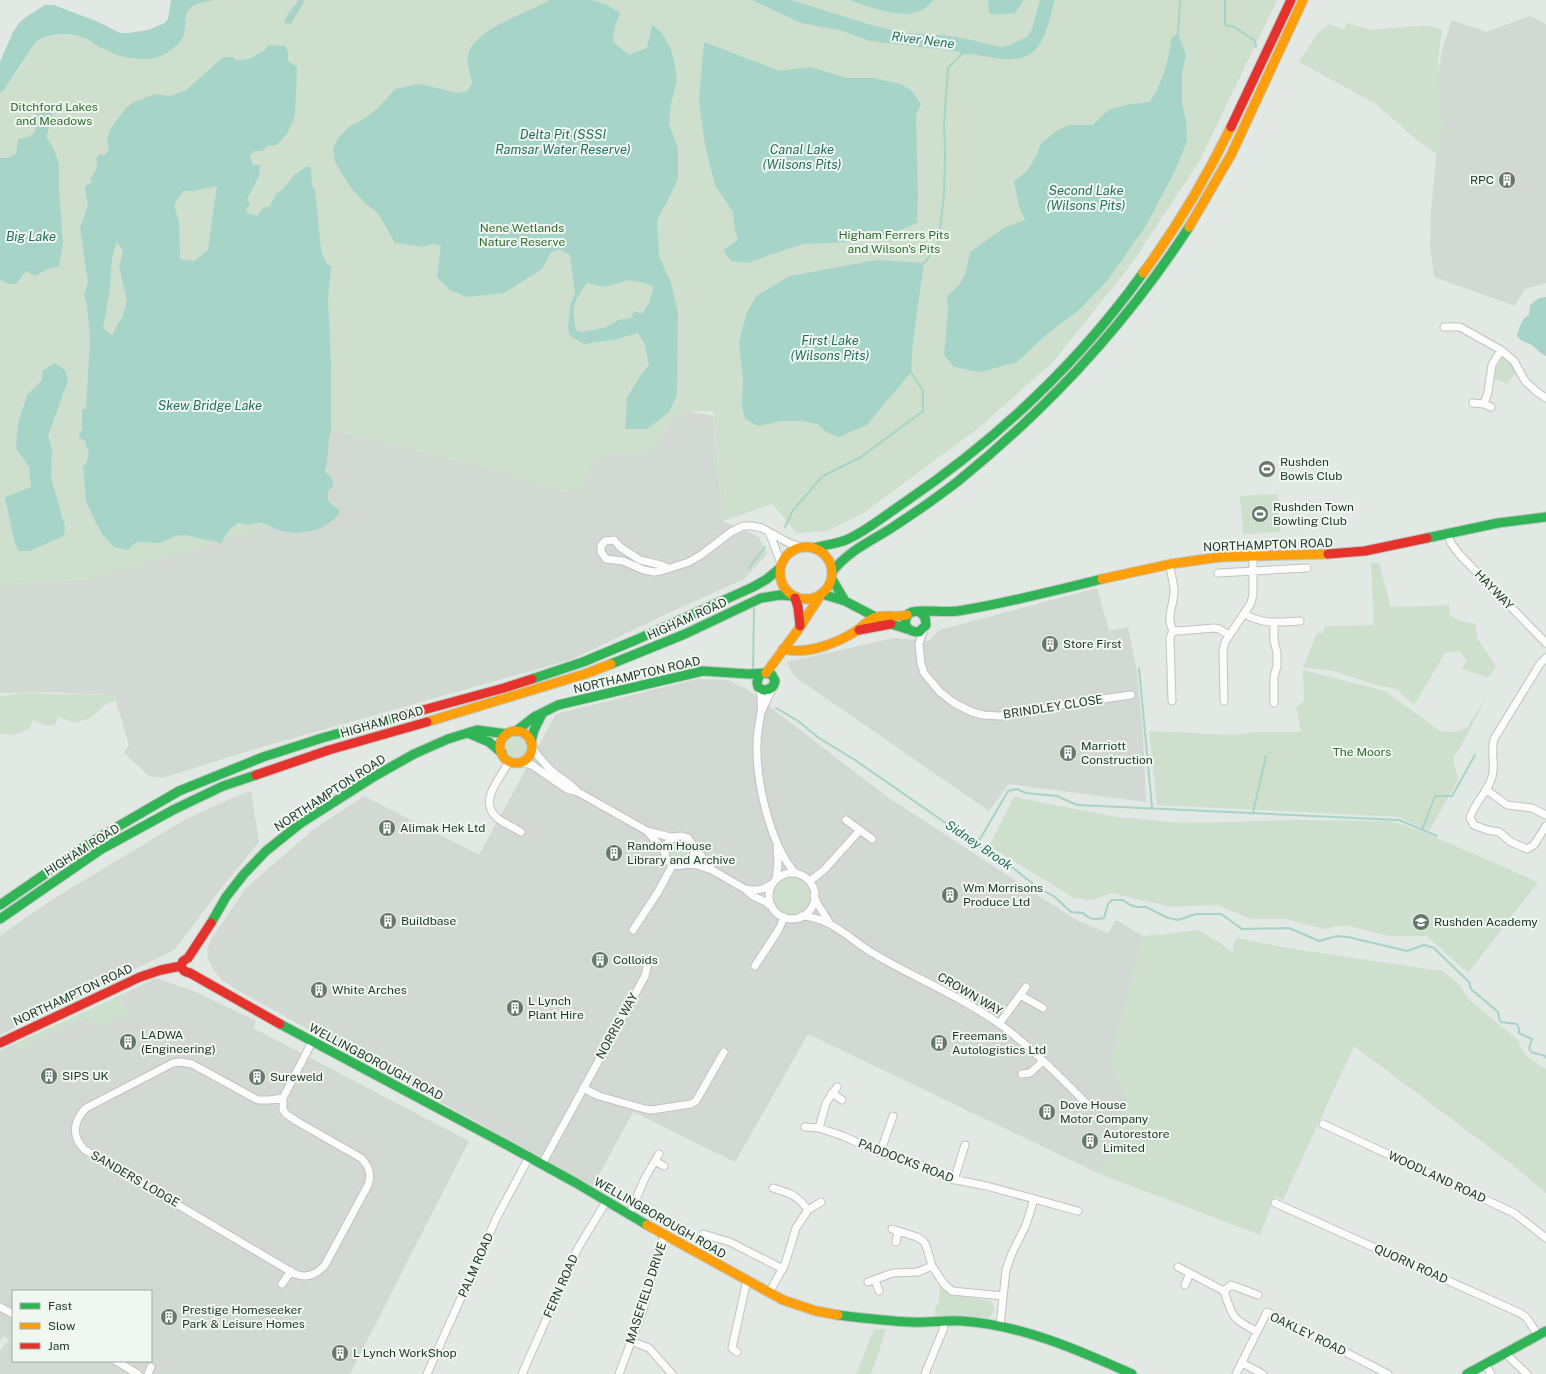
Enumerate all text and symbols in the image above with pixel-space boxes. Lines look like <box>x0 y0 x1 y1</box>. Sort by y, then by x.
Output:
water label: River Nene <box>891 29 955 51</box>
park label: Ditchford Lakes and Meadows <box>10 100 98 128</box>
water label: Delta Pit (SSSI Ramsar Water Reserve) <box>495 127 631 157</box>
water label: Canal Lake (Wilsons Pits) <box>763 142 841 172</box>
building icon: RPC <box>1497 170 1517 190</box>
place label: RPC <box>1470 173 1494 187</box>
water label: Second Lake (Wilsons Pits) <box>1047 183 1125 213</box>
park label: Nene Wetlands Nature Reserve <box>479 221 565 249</box>
park label: Higham Ferrers Pits and Wilson's Pits <box>838 228 950 256</box>
water label: Big Lake <box>6 229 56 244</box>
water label: First Lake (Wilsons Pits) <box>791 333 869 363</box>
water label: Skew Bridge Lake <box>158 398 262 413</box>
place label: Rushden Bowls Club <box>1280 455 1342 483</box>
sports icon: Rushden Bowls Club <box>1257 459 1277 479</box>
place label: Rushden Town Bowling Club <box>1273 500 1354 528</box>
sports icon: Rushden Town Bowling Club <box>1250 504 1270 524</box>
street label: NORTHAMPTON ROAD <box>1203 536 1333 554</box>
street label: HAYWAY <box>1472 567 1517 613</box>
street label: HIGHAM ROAD <box>645 595 729 643</box>
building icon: Store First <box>1040 634 1060 654</box>
place label: Store First <box>1063 637 1122 651</box>
street label: NORTHAMPTON ROAD <box>572 654 702 696</box>
street label: BRINDLEY CLOSE <box>1002 692 1104 722</box>
street label: HIGHAM ROAD <box>339 703 425 741</box>
place label: Marriott Construction <box>1081 739 1153 767</box>
building icon: Marriott Construction <box>1058 743 1078 763</box>
park label: The Moors <box>1333 745 1391 759</box>
street label: NORTHAMPTON ROAD <box>272 752 388 834</box>
water label: Sidney Brook <box>943 817 1015 873</box>
building icon: Alimak Hek Ltd <box>377 818 397 838</box>
street label: HIGHAM ROAD <box>42 821 122 879</box>
place label: Alimak Hek Ltd <box>400 821 485 835</box>
place label: Random House Library and Archive <box>627 839 735 867</box>
building icon: Random House Library and Archive <box>604 843 624 863</box>
place label: Wm Morrisons Produce Ltd <box>963 881 1043 909</box>
building icon: Wm Morrisons Produce Ltd <box>940 885 960 905</box>
building icon: Buildbase <box>378 911 398 931</box>
school or university icon: Rushden Academy <box>1411 912 1431 932</box>
place label: Buildbase <box>401 914 456 928</box>
place label: Rushden Academy <box>1434 915 1538 929</box>
building icon: Colloids <box>590 950 610 970</box>
place label: Colloids <box>613 953 658 967</box>
street label: NORTHAMPTON ROAD <box>11 961 135 1029</box>
street label: CROWN WAY <box>935 970 1006 1019</box>
building icon: White Arches <box>309 980 329 1000</box>
place label: White Arches <box>332 983 407 997</box>
street label: NORRIS WAY <box>593 990 641 1061</box>
place label: L Lynch Plant Hire <box>528 994 584 1022</box>
building icon: L Lynch Plant Hire <box>505 998 525 1018</box>
street label: WELLINGBOROUGH ROAD <box>306 1021 446 1103</box>
place label: LADWA (Engineering) <box>141 1028 216 1056</box>
place label: Freemans Autologistics Ltd <box>952 1029 1046 1057</box>
building icon: LADWA (Engineering) <box>118 1032 138 1052</box>
building icon: Freemans Autologistics Ltd <box>929 1033 949 1053</box>
building icon: SIPS UK <box>39 1066 59 1086</box>
building icon: Sureweld <box>247 1067 267 1087</box>
place label: SIPS UK <box>62 1069 109 1083</box>
place label: Sureweld <box>270 1070 323 1084</box>
place label: Dove House Motor Company <box>1060 1098 1149 1126</box>
building icon: Dove House Motor Company <box>1037 1102 1057 1122</box>
place label: Autorestore Limited <box>1103 1127 1170 1155</box>
building icon: Autorestore Limited <box>1080 1131 1100 1151</box>
street label: PADDOCKS ROAD <box>856 1136 956 1186</box>
street label: SANDERS LODGE <box>88 1148 182 1210</box>
street label: WOODLAND ROAD <box>1386 1148 1488 1206</box>
street label: WELLINGBOROUGH ROAD <box>592 1174 728 1262</box>
street label: PALM ROAD <box>456 1231 496 1299</box>
street label: MASEFIELD DRIVE <box>623 1240 669 1346</box>
street label: QUORN ROAD <box>1372 1241 1450 1287</box>
street label: FERN ROAD <box>541 1252 581 1320</box>
legend <box>12 1290 152 1362</box>
text: Fast <box>48 1299 73 1313</box>
place label: Prestige Homeseeker Park & Leisure Homes <box>182 1303 305 1331</box>
building icon: Prestige Homeseeker Park & Leisure Homes <box>159 1307 179 1327</box>
street label: OAKLEY ROAD <box>1268 1310 1348 1358</box>
text: Slow <box>48 1319 76 1333</box>
text: Jam <box>48 1339 70 1353</box>
building icon: L Lynch WorkShop <box>330 1343 350 1363</box>
place label: L Lynch WorkShop <box>353 1346 457 1360</box>

